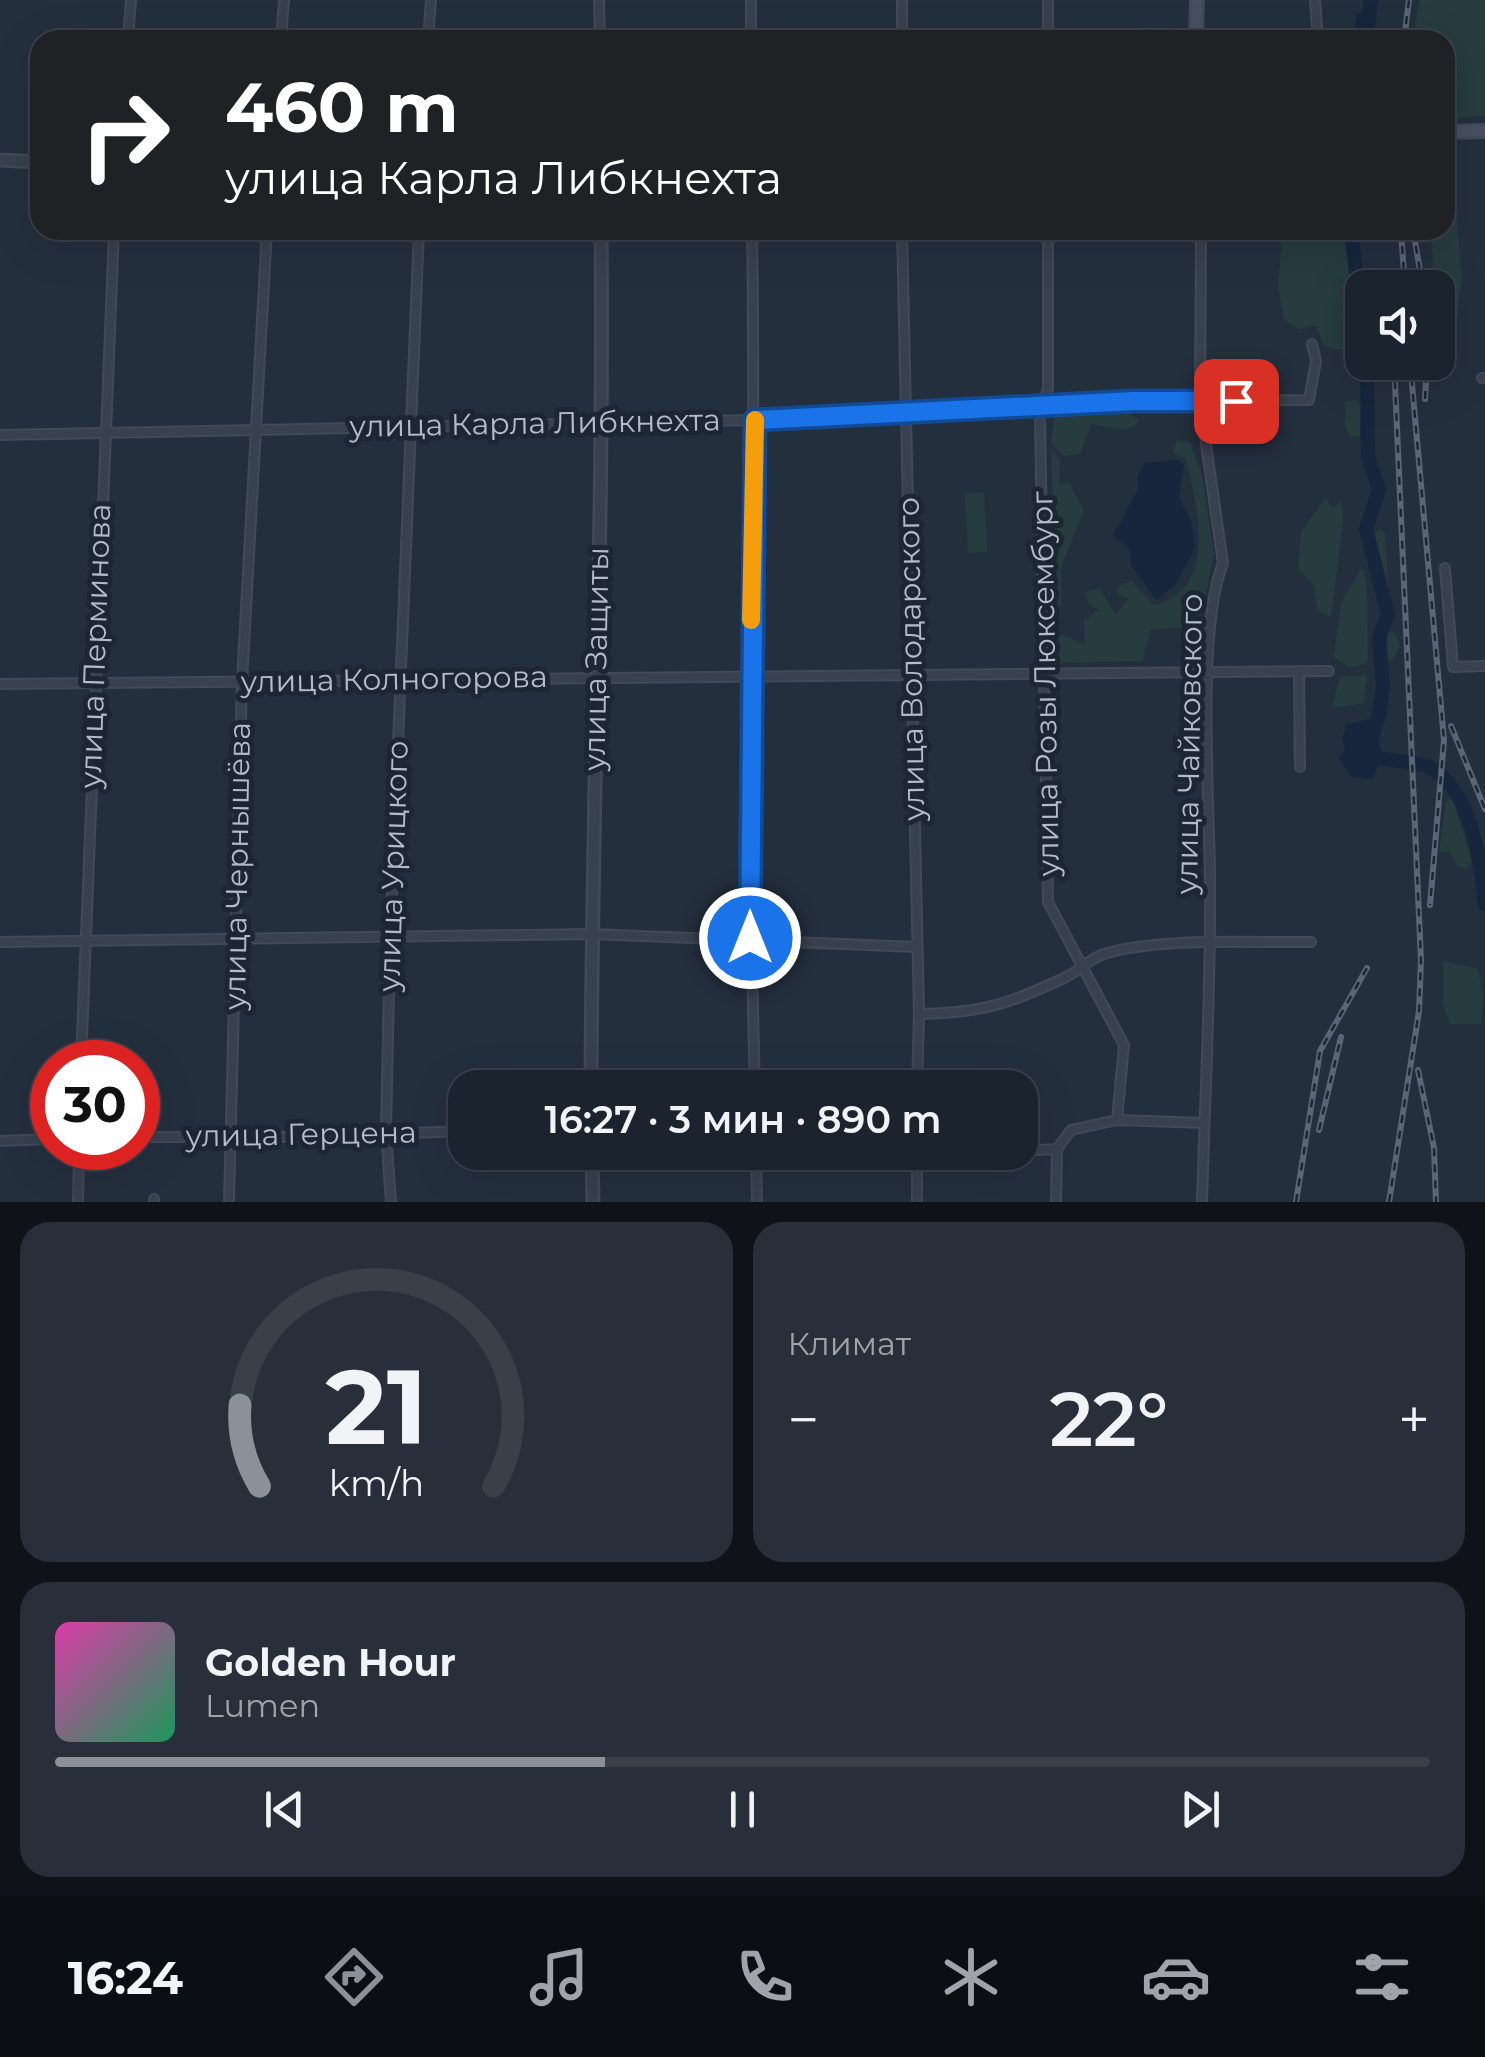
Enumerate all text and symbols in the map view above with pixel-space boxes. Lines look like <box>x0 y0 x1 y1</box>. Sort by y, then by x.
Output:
text: 460 m <box>225 64 459 150</box>
icon: right <box>60 70 190 200</box>
text: улица Карла Либкнехта <box>225 150 782 205</box>
map controls <box>1345 270 1455 380</box>
button: sound <box>1345 270 1455 380</box>
pin <box>1194 359 1279 444</box>
icon: arrive <box>1209 374 1264 429</box>
street label: улица Карла Либкнехта <box>348 401 721 445</box>
street label: улица Розы Люксембург <box>1023 490 1067 878</box>
street label: улица Володарского <box>890 497 932 822</box>
street label: улица Перминова <box>72 503 118 790</box>
street label: улица Защиты <box>576 547 616 772</box>
street label: улица Чайковского <box>1168 593 1210 896</box>
street label: улица Колногорова <box>239 658 548 700</box>
street label: улица Чернышёва <box>216 722 258 1011</box>
street label: улица Урицкого <box>370 740 416 993</box>
position arrow <box>698 886 802 990</box>
speed limit sign: 30 <box>30 1040 160 1170</box>
text: 16:27 · 3 мин · 890 m <box>544 1096 942 1143</box>
street label: улица Герцена <box>184 1113 417 1155</box>
text: Климат <box>788 1324 911 1363</box>
text: 21 <box>325 1343 427 1470</box>
text: 22° <box>1049 1373 1168 1465</box>
text: − <box>788 1386 819 1453</box>
text: + <box>1398 1386 1430 1453</box>
text: km/h <box>329 1461 424 1505</box>
text: Golden Hour <box>205 1639 456 1686</box>
text: Lumen <box>205 1686 320 1725</box>
icon: previous <box>257 1782 312 1837</box>
icon: pause <box>715 1782 770 1837</box>
icon: next <box>1173 1782 1228 1837</box>
icon: directions <box>319 1942 389 2012</box>
icon: music <box>524 1942 594 2012</box>
icon: phone <box>730 1942 800 2012</box>
icon: climate <box>936 1942 1006 2012</box>
icon: car <box>1141 1942 1211 2012</box>
icon: filters <box>1347 1942 1417 2012</box>
text: 16:24 <box>68 1950 183 2005</box>

